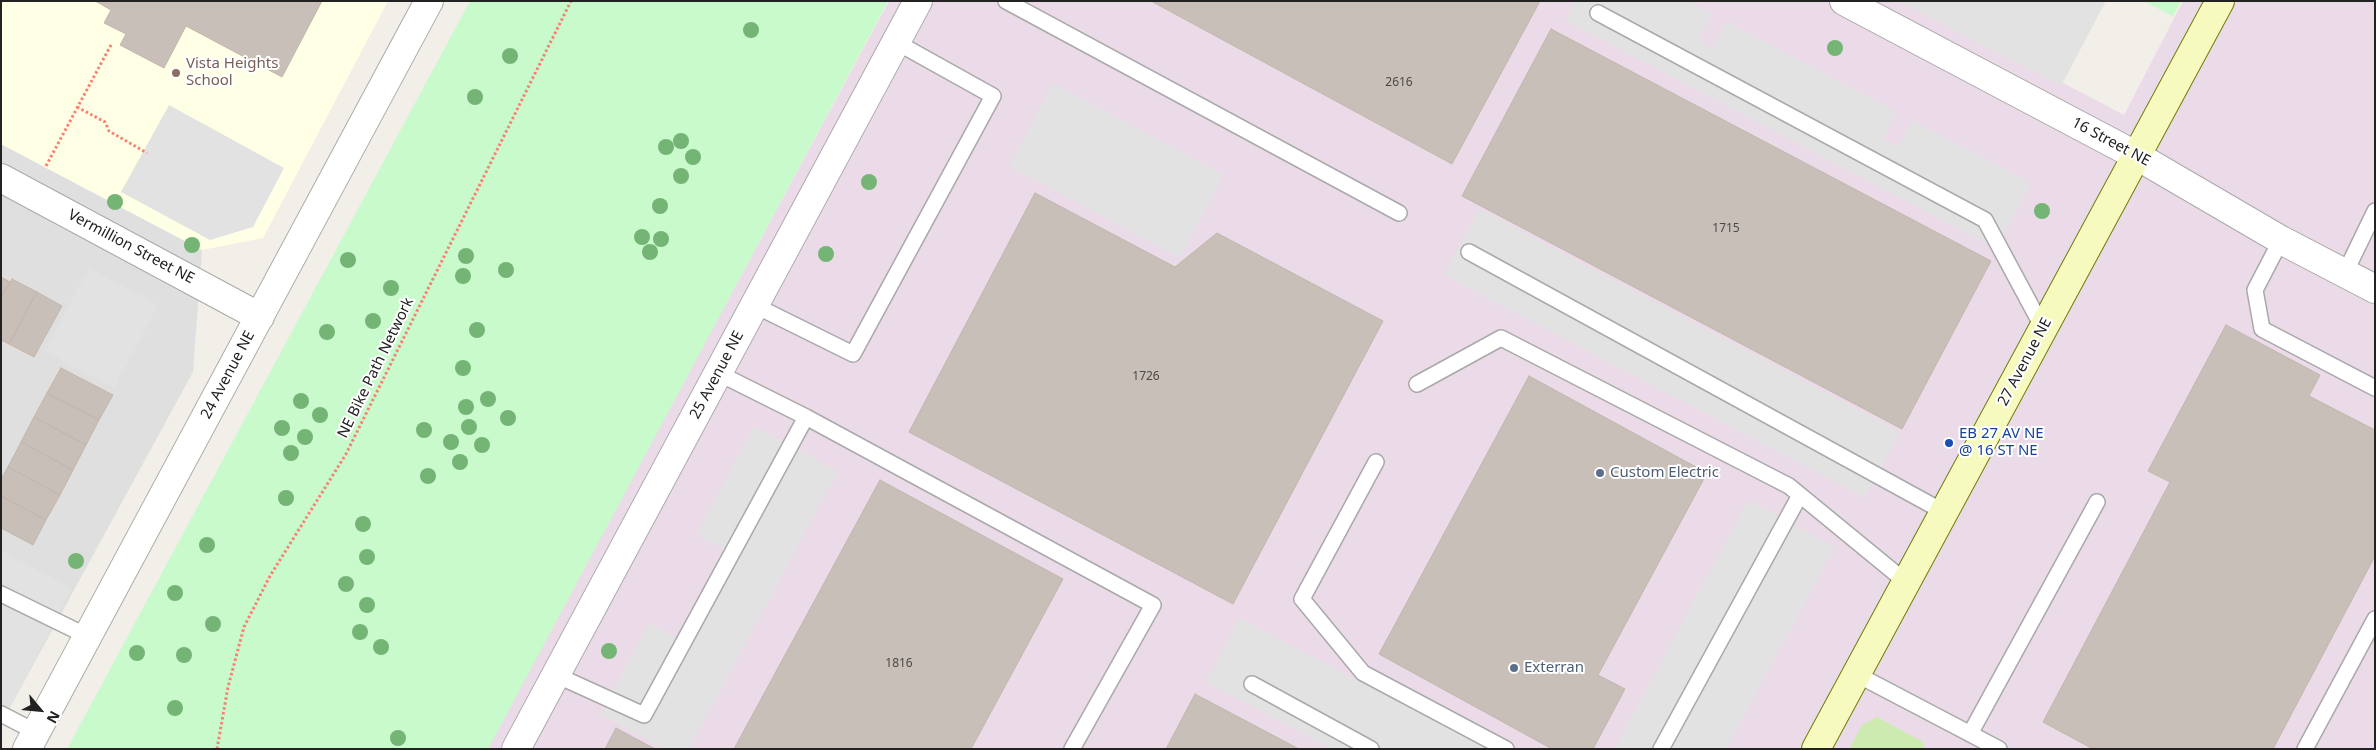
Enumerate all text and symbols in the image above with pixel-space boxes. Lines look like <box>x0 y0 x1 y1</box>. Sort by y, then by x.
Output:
place label: Vista Heights School <box>186 55 278 90</box>
marker: Vista Heights School <box>170 67 182 79</box>
house number: 2616 <box>1385 76 1413 90</box>
street label: 16 Street NE <box>2069 114 2153 170</box>
street label: Vermillion Street NE <box>65 206 197 288</box>
house number: 1715 <box>1712 222 1740 236</box>
street label: NE Bike Path Network <box>334 295 418 441</box>
street label: 27 Avenue NE <box>1994 315 2056 409</box>
street label: 24 Avenue NE <box>197 328 259 422</box>
street label: 25 Avenue NE <box>686 328 748 422</box>
house number: 1726 <box>1132 370 1160 384</box>
place label: EB 27 AV NE @ 16 ST NE <box>1959 425 2044 460</box>
marker: EB 27 AV NE @ 16 ST NE <box>1943 437 1955 449</box>
place label: Custom Electric <box>1610 464 1719 482</box>
marker: Custom Electric <box>1594 467 1606 479</box>
house number: 1816 <box>885 657 913 671</box>
place label: Exterran <box>1524 659 1584 677</box>
marker: Exterran <box>1508 662 1520 674</box>
north arrow <box>15 685 65 735</box>
text: N <box>43 708 65 727</box>

